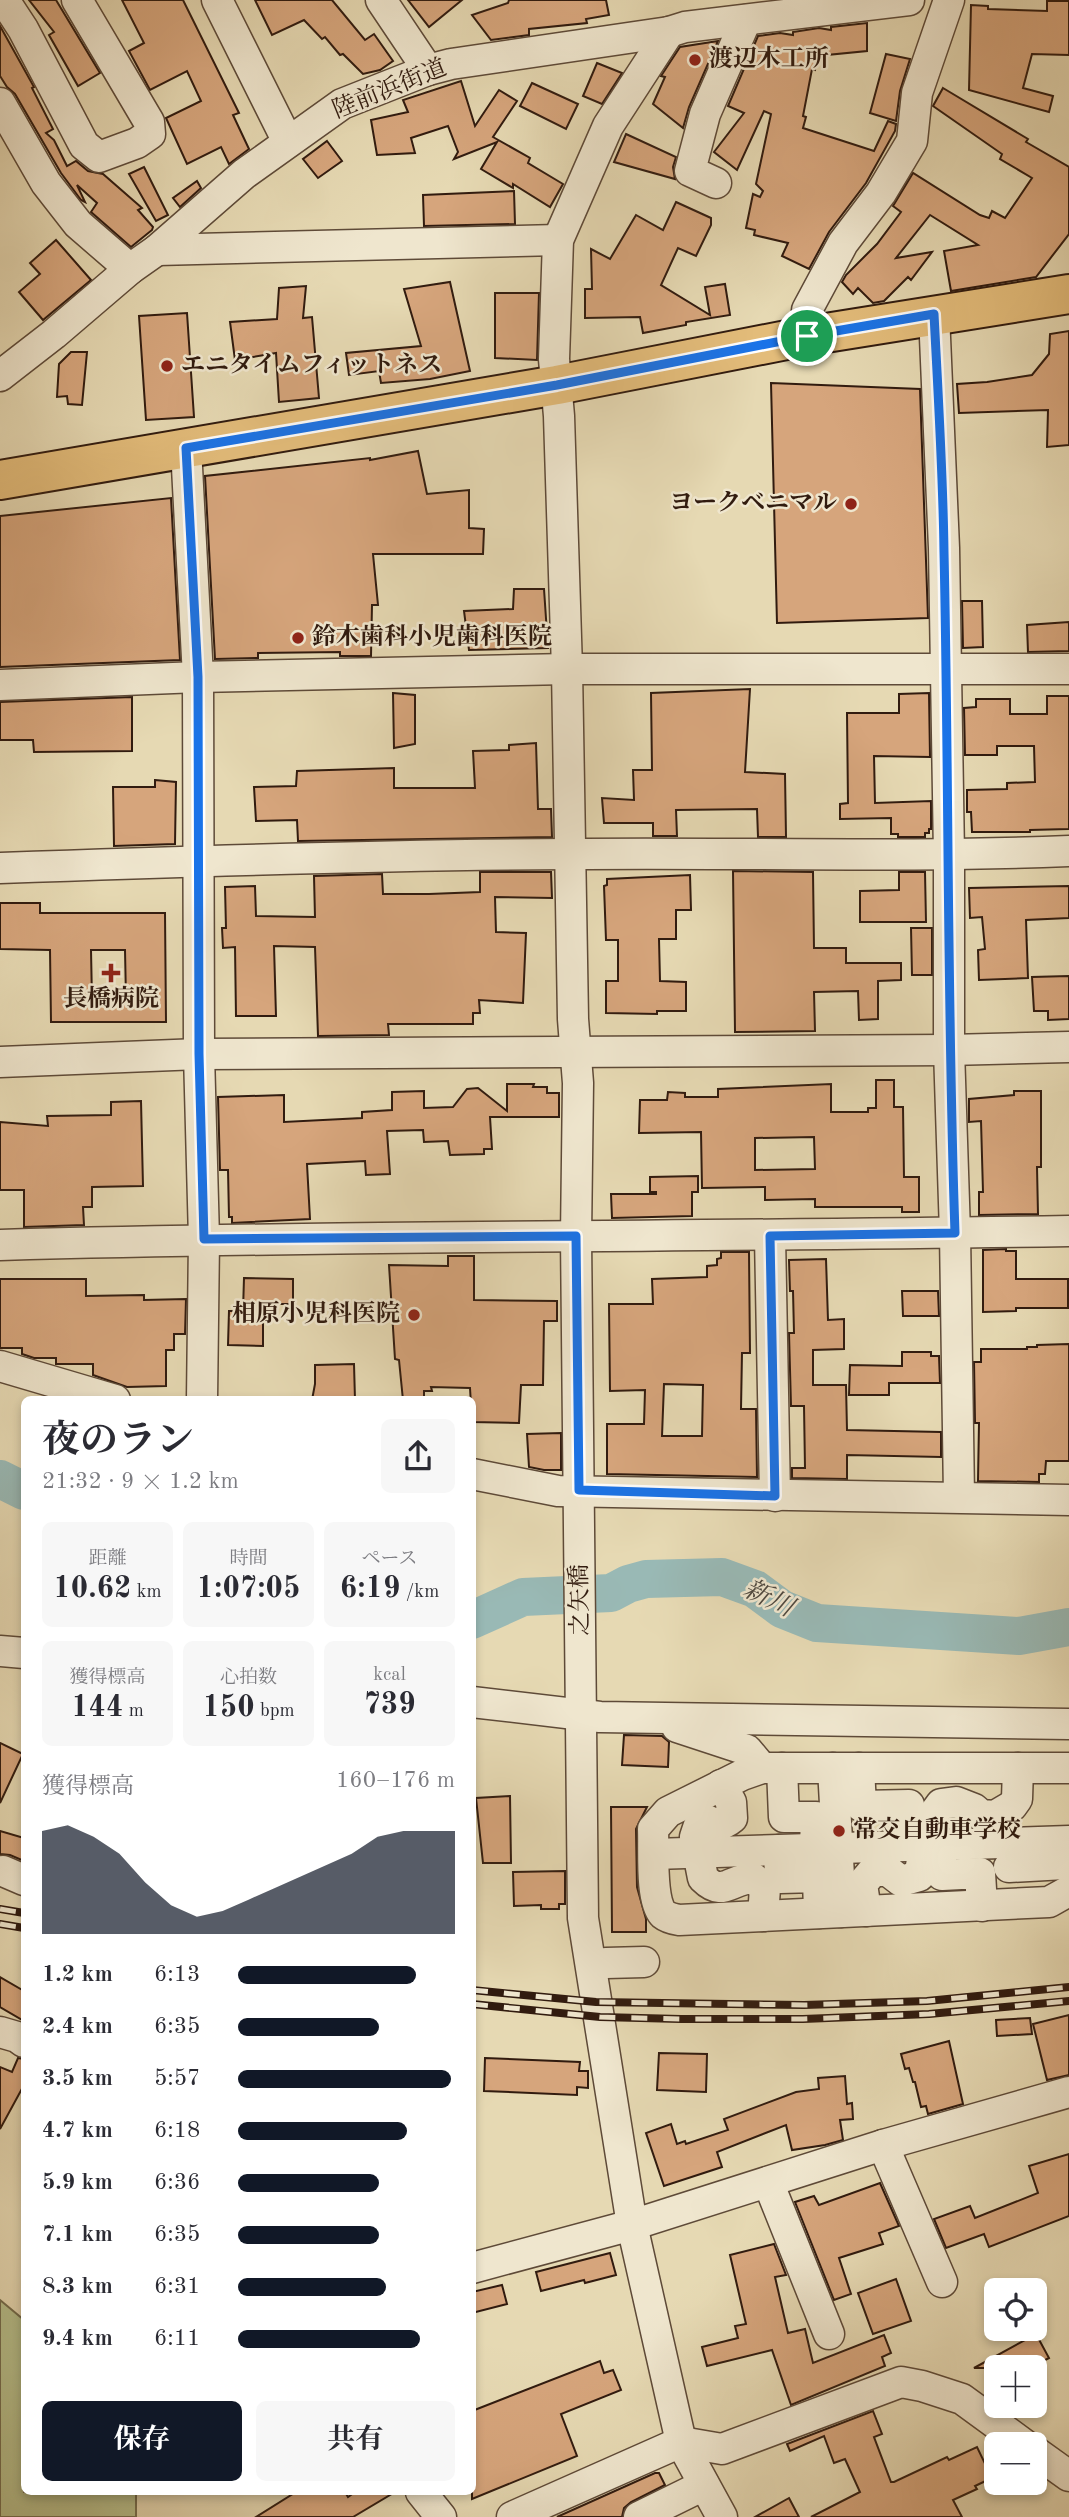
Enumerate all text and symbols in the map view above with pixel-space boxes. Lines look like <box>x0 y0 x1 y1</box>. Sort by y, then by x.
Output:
place label: 渡辺木工所 <box>709 45 829 72</box>
marker: 渡辺木工所 <box>687 52 703 68</box>
street label: 陸前浜街道 <box>329 54 450 124</box>
pin <box>777 306 837 366</box>
icon: arrive <box>788 317 826 355</box>
place label: エニタイムフィットネス <box>181 352 442 378</box>
marker: エニタイムフィットネス <box>159 358 175 374</box>
place label: ヨークベニマル <box>669 490 837 516</box>
marker: ヨークベニマル <box>843 496 859 512</box>
place label: 鈴木歯科小児歯科医院 <box>312 623 552 650</box>
marker: 鈴木歯科小児歯科医院 <box>290 630 306 646</box>
marker: 長橋病院 <box>101 963 121 983</box>
place label: 長橋病院 <box>63 985 159 1012</box>
place label: 相原小児科医院 <box>232 1300 400 1327</box>
marker: 相原小児科医院 <box>406 1307 422 1323</box>
button: share <box>381 1419 455 1493</box>
text: 夜のラン <box>42 1423 194 1461</box>
text: 21:32 · 9 × 1.2 km <box>42 1470 239 1493</box>
text: 距離 <box>88 1550 127 1569</box>
text: 時間 <box>229 1550 268 1569</box>
text: ペース <box>361 1550 418 1569</box>
street label: 之矢橋 <box>565 1564 594 1636</box>
text: 10.62 <box>53 1574 131 1604</box>
text: 1:07:05 <box>197 1574 300 1604</box>
text: 6:19 <box>340 1574 400 1604</box>
water label: 新川 <box>739 1574 801 1623</box>
text: km <box>131 1583 162 1602</box>
text: /km <box>400 1583 439 1602</box>
text: kcal <box>373 1666 406 1685</box>
text: 獲得標高 <box>69 1669 146 1688</box>
text: 心拍数 <box>220 1669 277 1688</box>
text: 739 <box>363 1690 416 1720</box>
text: 144 <box>71 1693 123 1723</box>
text: 150 <box>202 1693 255 1723</box>
text: m <box>123 1702 144 1721</box>
text: bpm <box>255 1702 295 1721</box>
text: 160–176 m <box>336 1769 455 1792</box>
text: 獲得標高 <box>42 1775 134 1798</box>
place label: 常交自動車学校 <box>853 1816 1021 1843</box>
marker: 常交自動車学校 <box>831 1823 847 1839</box>
text: 1.2 km <box>42 1963 113 1986</box>
text: 6:13 <box>154 1963 200 1986</box>
text: 2.4 km <box>42 2015 113 2038</box>
text: 6:35 <box>154 2015 200 2038</box>
text: 3.5 km <box>42 2067 113 2090</box>
text: 5:57 <box>154 2067 200 2090</box>
text: 4.7 km <box>42 2119 113 2142</box>
text: 6:18 <box>154 2119 200 2142</box>
text: 5.9 km <box>42 2171 113 2194</box>
text: 6:36 <box>154 2171 200 2194</box>
text: 7.1 km <box>42 2223 113 2246</box>
text: 6:35 <box>154 2223 200 2246</box>
text: 8.3 km <box>42 2275 113 2298</box>
text: 6:31 <box>154 2275 200 2298</box>
map controls <box>984 2278 1047 2495</box>
button: locate <box>984 2278 1047 2341</box>
text: 9.4 km <box>42 2327 113 2350</box>
text: 6:11 <box>154 2327 200 2350</box>
button: + <box>984 2355 1047 2418</box>
button: 保存 <box>42 2401 242 2481</box>
button: 共有 <box>256 2401 455 2481</box>
button: − <box>984 2432 1047 2495</box>

